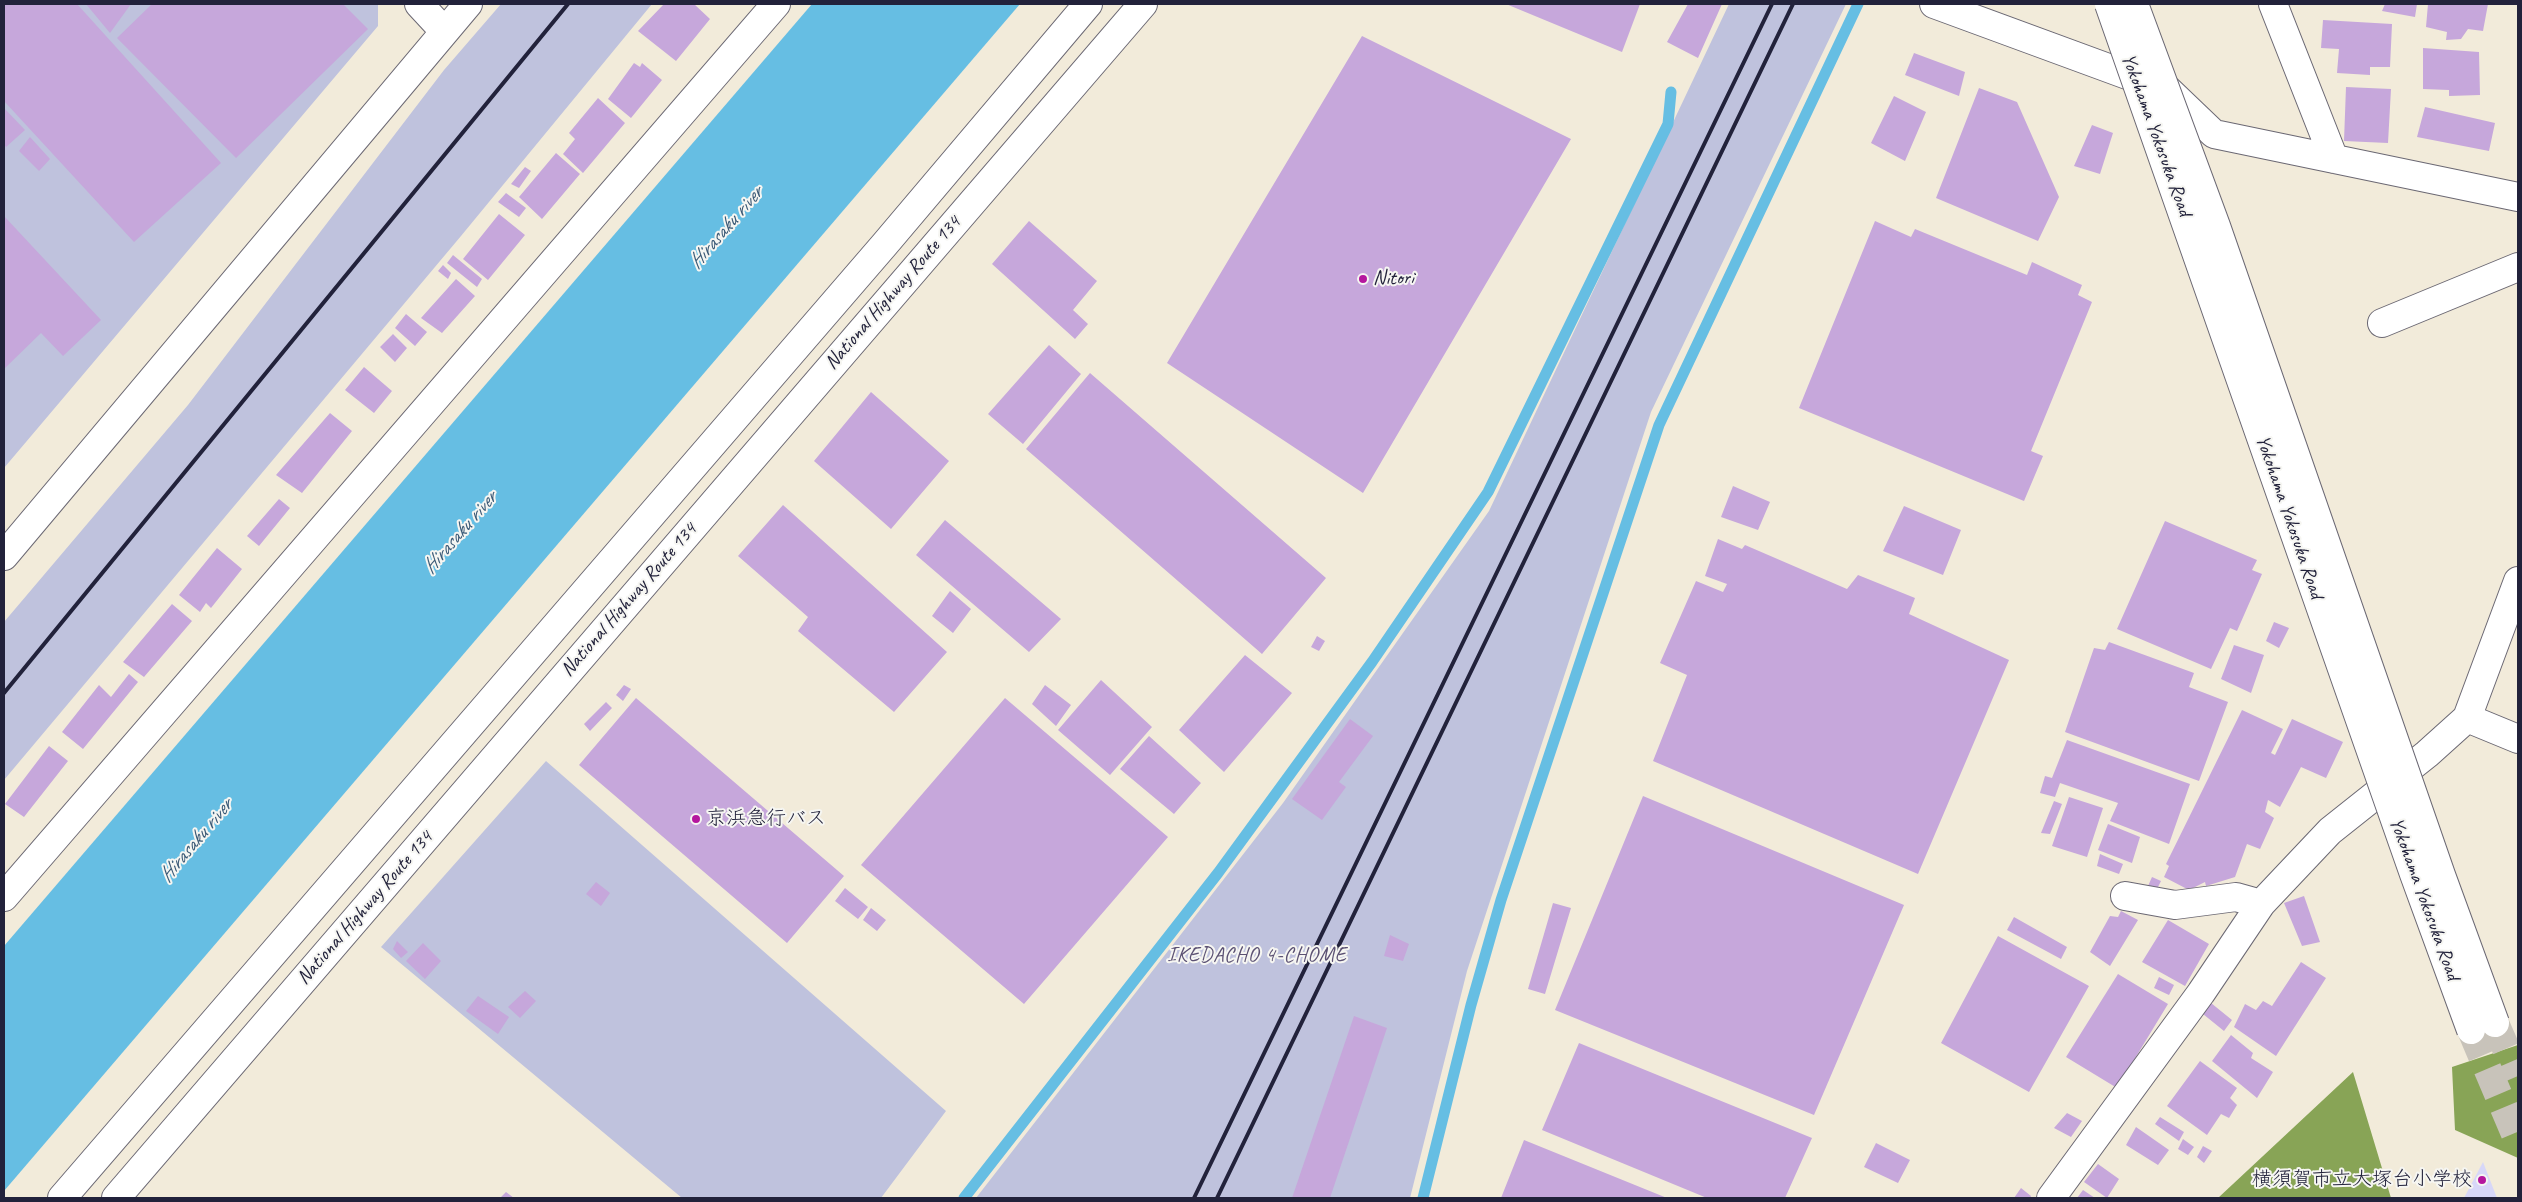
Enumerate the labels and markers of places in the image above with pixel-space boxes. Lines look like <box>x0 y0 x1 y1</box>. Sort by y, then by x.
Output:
place label: Nitori <box>1373 267 1414 291</box>
marker: Nitori <box>1357 273 1369 285</box>
place label: 京浜急行バス <box>706 807 826 831</box>
marker: 京浜急行バス <box>690 813 702 825</box>
place label: 横須賀市立大塚台小学校 <box>2252 1168 2472 1192</box>
marker: 横須賀市立大塚台小学校 <box>2476 1174 2488 1186</box>

